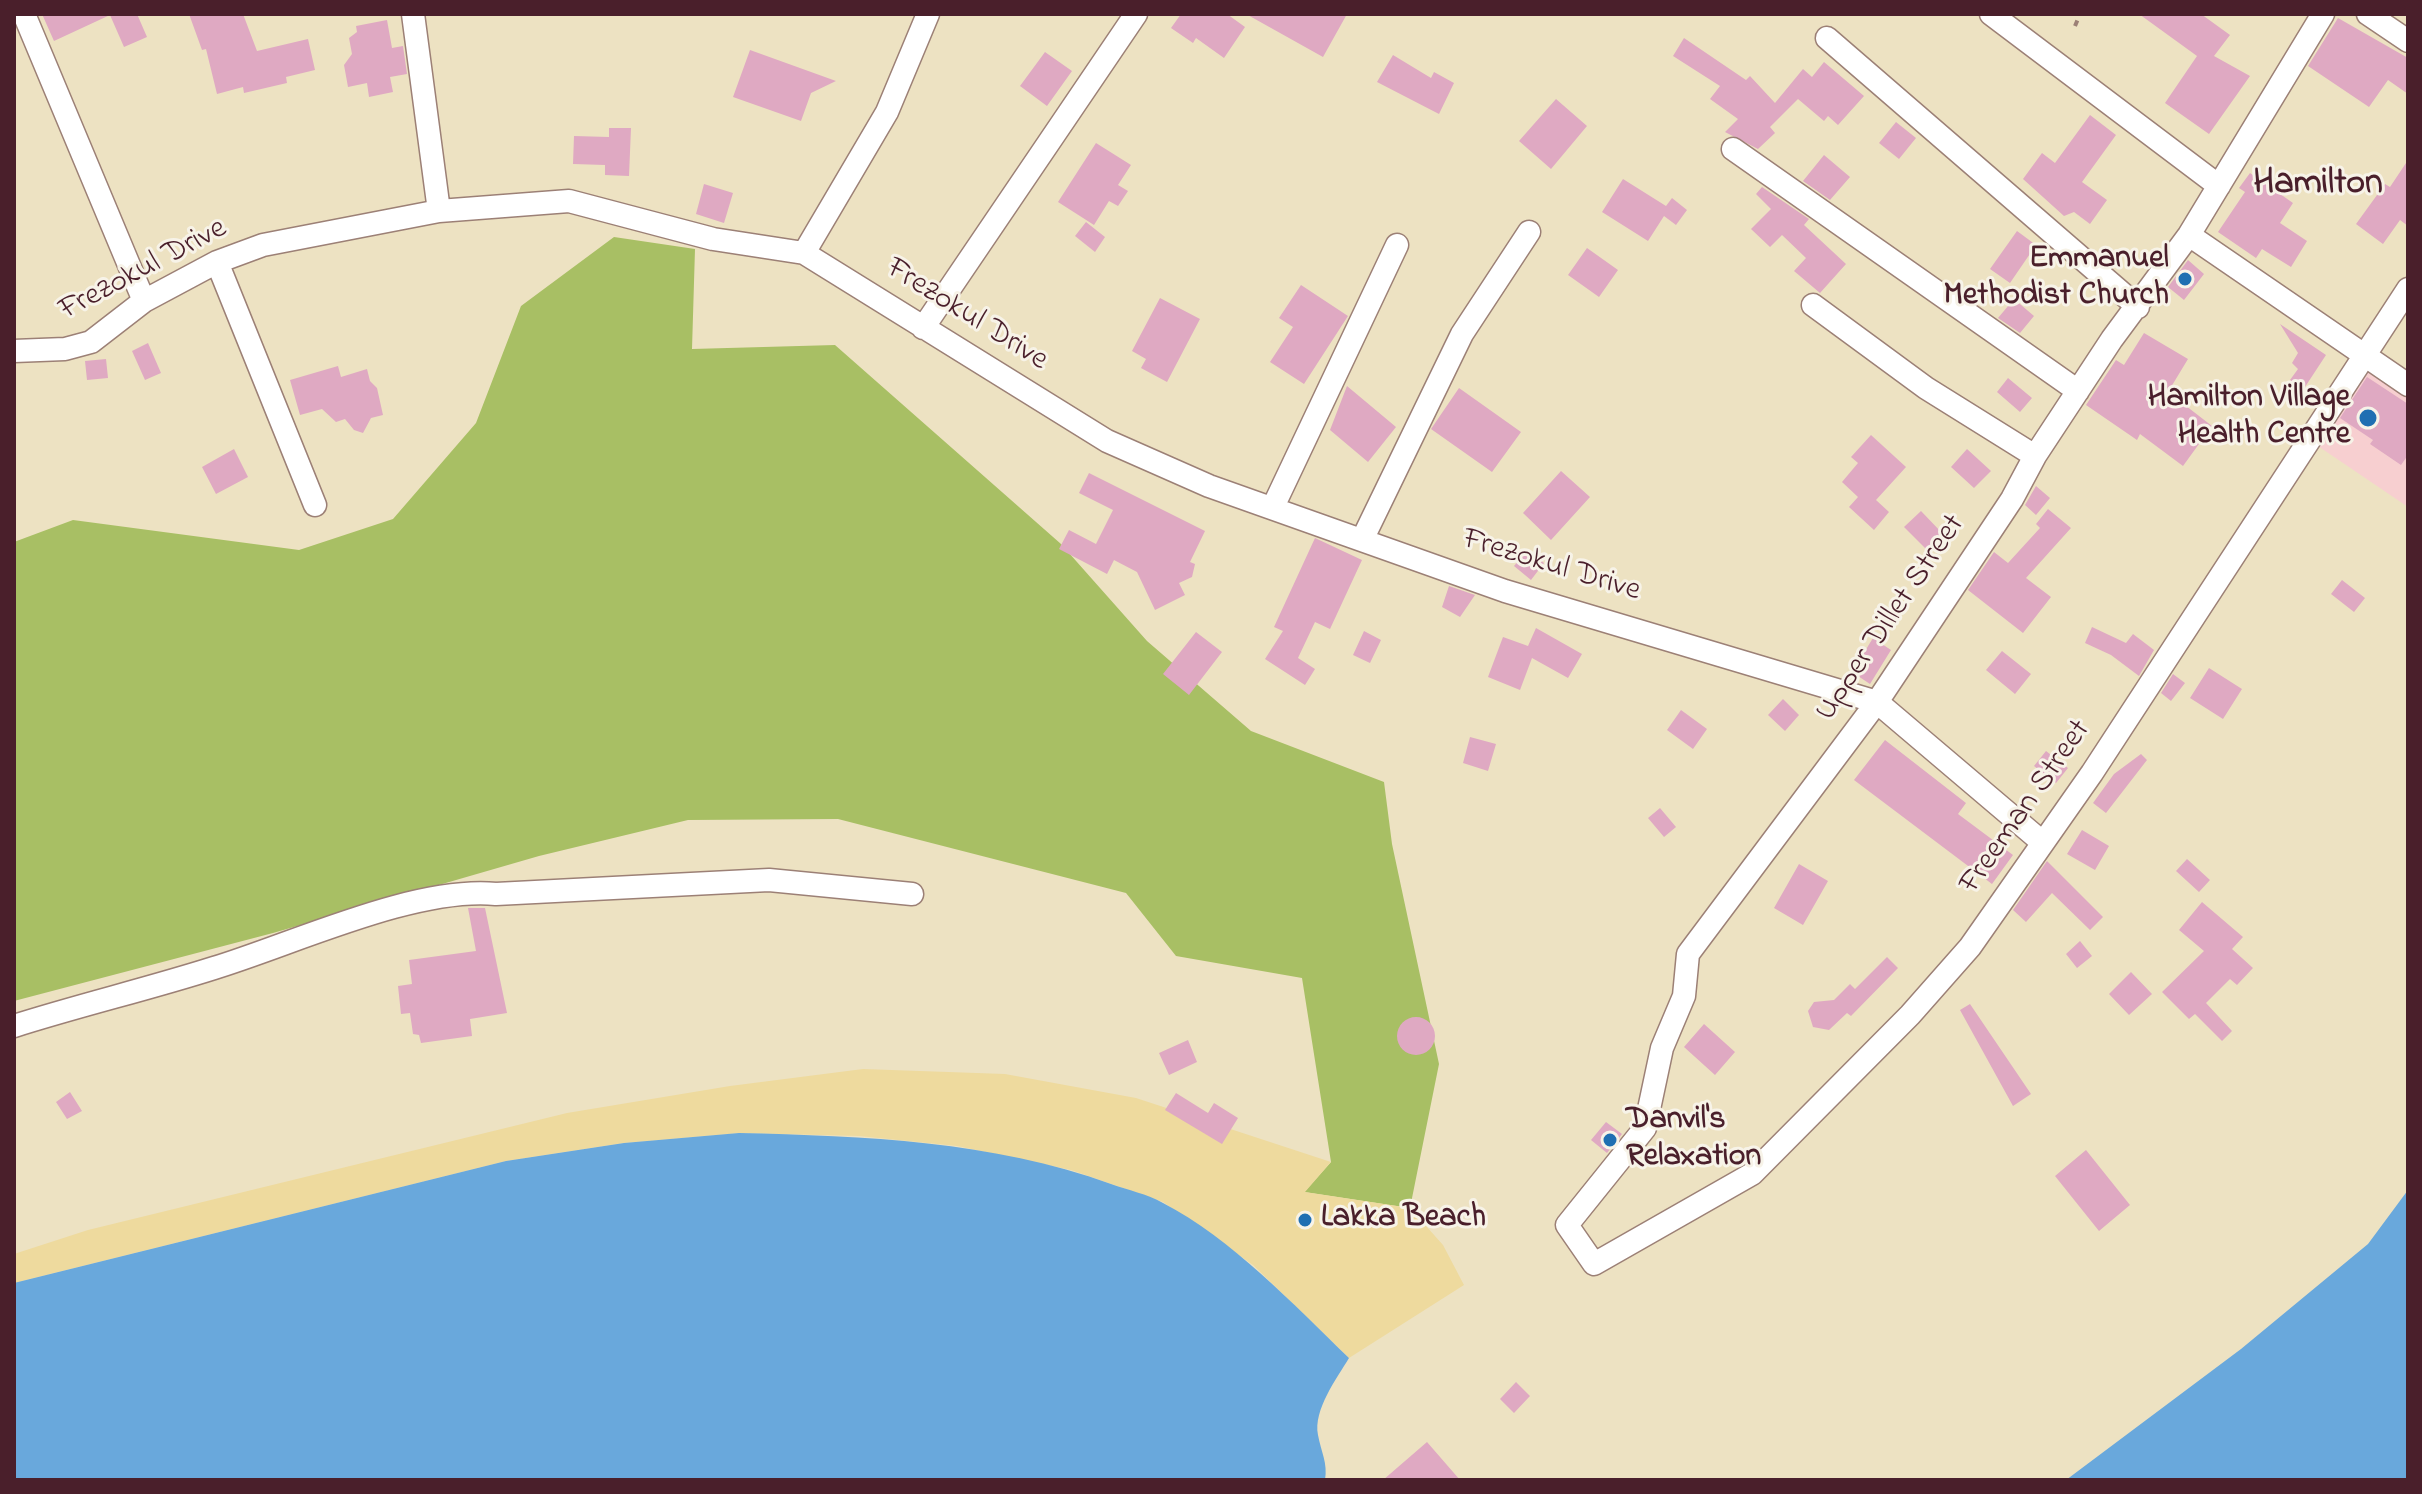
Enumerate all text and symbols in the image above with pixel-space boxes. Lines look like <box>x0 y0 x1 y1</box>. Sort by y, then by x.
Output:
district label: Hamilton <box>2253 164 2383 208</box>
street label: Frezokul Drive <box>54 211 234 331</box>
place label: Emmanuel Methodist Church <box>1944 242 2169 317</box>
street label: Frezokul Drive <box>878 251 1054 381</box>
marker: Emmanuel Methodist Church <box>2176 270 2194 288</box>
place label: Hamilton Village Health Centre <box>2148 381 2350 456</box>
marker: Hamilton Village Health Centre <box>2357 407 2379 429</box>
street label: Upper Dillet Street <box>1809 508 1975 730</box>
street label: Frezokul Drive <box>1457 522 1645 612</box>
street label: Freeman Street <box>1953 714 2101 902</box>
place label: Danvil's Relaxation <box>1626 1103 1761 1178</box>
marker: Danvil's Relaxation <box>1601 1131 1619 1149</box>
place label: Lakka Beach <box>1321 1201 1486 1239</box>
marker: Lakka Beach <box>1296 1211 1314 1229</box>

